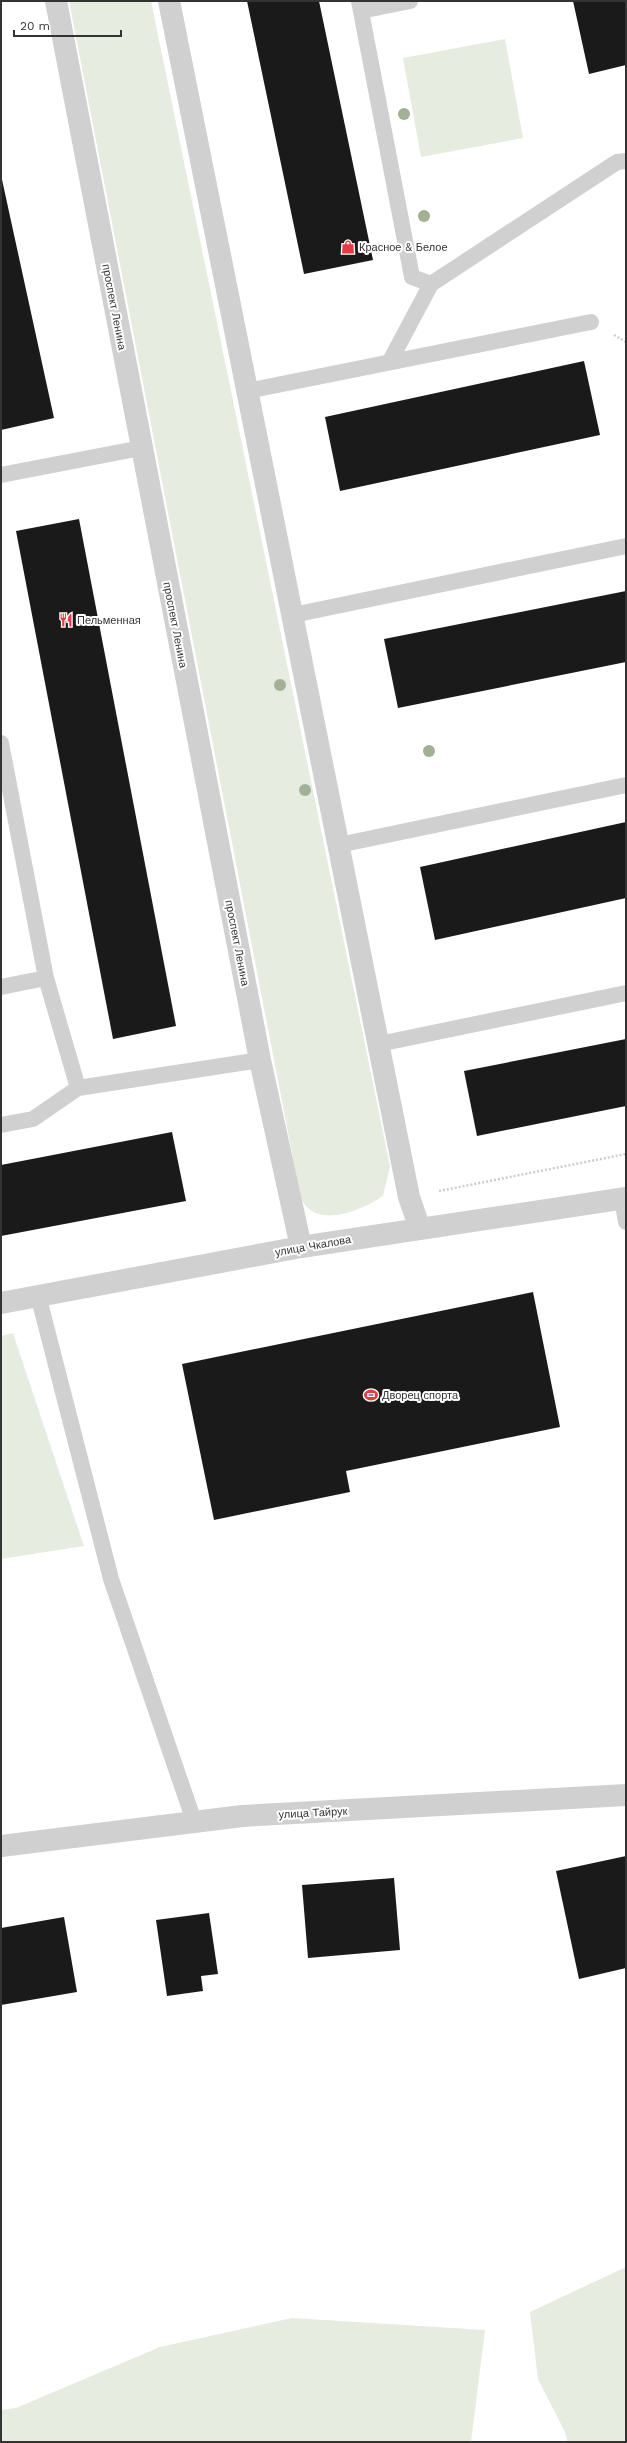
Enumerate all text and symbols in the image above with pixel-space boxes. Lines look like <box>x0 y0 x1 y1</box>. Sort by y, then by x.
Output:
scale bar <box>14 12 121 38</box>
text: 20 m <box>20 19 50 33</box>
shop icon: Красное & Белое <box>340 239 356 255</box>
place label: Красное & Белое <box>359 241 448 254</box>
street label: проспект Ленина <box>99 263 129 352</box>
street label: проспект Ленина <box>160 581 190 670</box>
restaurant icon: Пельменная <box>58 612 74 628</box>
place label: Пельменная <box>77 614 141 627</box>
street label: проспект Ленина <box>222 899 252 988</box>
street label: улица Чкалова <box>274 1233 353 1259</box>
sports icon: Дворец спорта <box>363 1387 379 1403</box>
place label: Дворец спорта <box>382 1389 459 1402</box>
street label: улица Тайрук <box>278 1805 348 1821</box>

